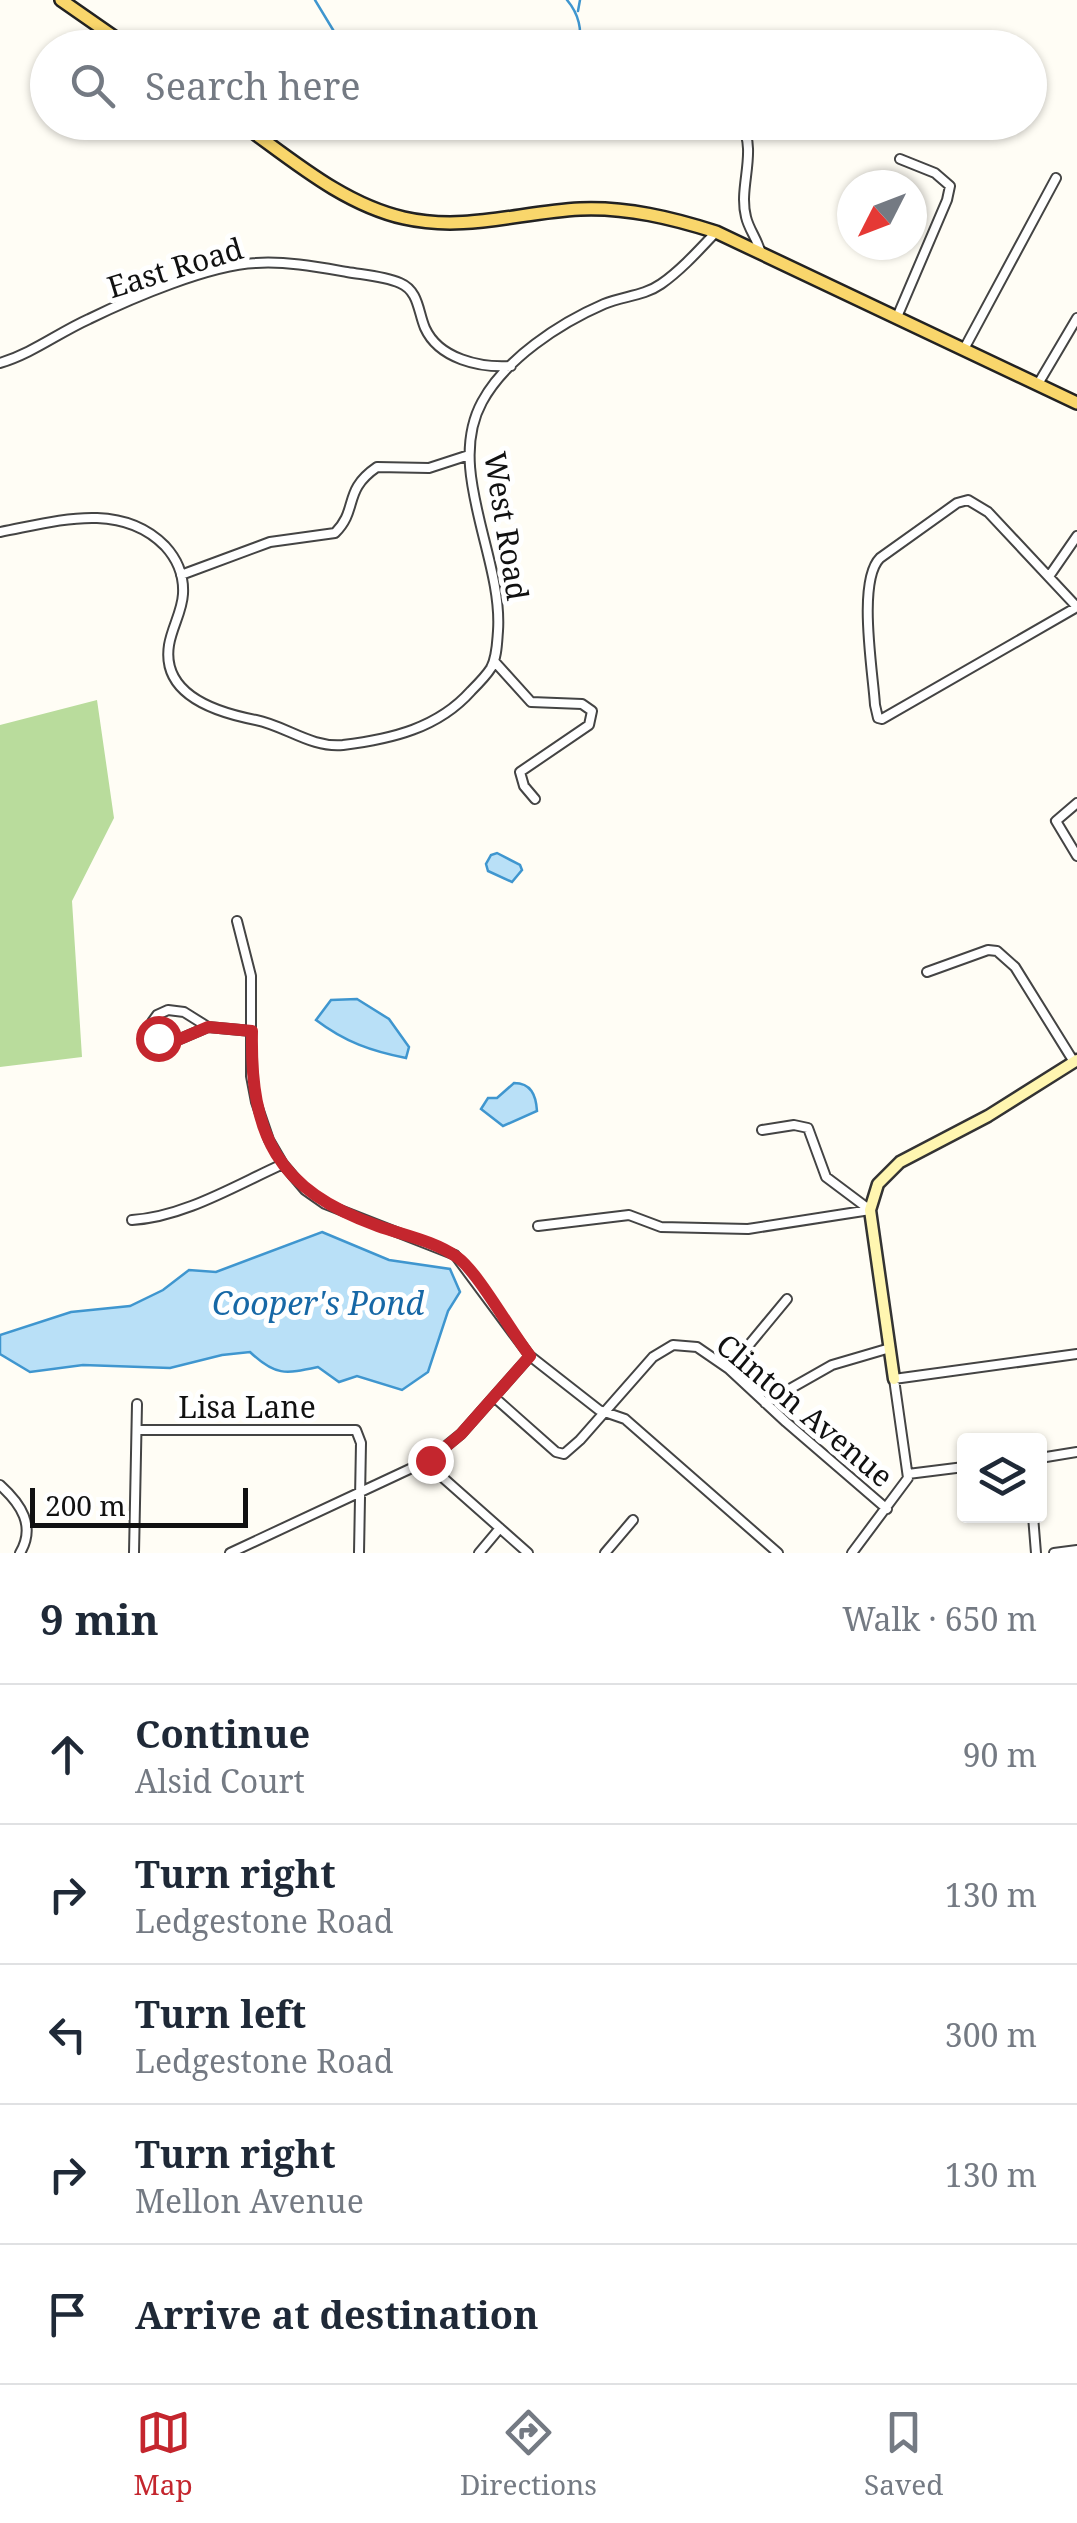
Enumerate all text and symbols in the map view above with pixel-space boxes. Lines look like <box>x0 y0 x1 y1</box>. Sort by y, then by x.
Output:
search box <box>30 30 1047 140</box>
icon: search <box>65 58 120 113</box>
text: Search here <box>145 59 361 111</box>
north arrow <box>837 170 927 260</box>
street label: East Road <box>102 227 248 307</box>
street label: West Road <box>475 449 539 603</box>
route start <box>136 1016 182 1062</box>
water label: Cooper's Pond <box>212 1281 425 1324</box>
street label: Clinton Avenue <box>708 1324 902 1496</box>
street label: Lisa Lane <box>178 1386 316 1427</box>
map controls <box>957 1433 1047 1523</box>
button: layers <box>957 1433 1047 1523</box>
route end <box>408 1438 454 1484</box>
scale bar <box>30 1483 248 1528</box>
text: 200 m <box>45 1486 126 1524</box>
text: 9 min <box>40 1590 159 1647</box>
text: Walk · 650 m <box>842 1597 1037 1640</box>
text: Continue <box>135 1707 310 1759</box>
icon: ahead <box>40 1727 95 1782</box>
text: 90 m <box>963 1733 1037 1776</box>
text: Alsid Court <box>135 1759 305 1802</box>
text: Turn right <box>135 1847 336 1899</box>
icon: right <box>40 1867 95 1922</box>
text: 130 m <box>945 1873 1037 1916</box>
text: Ledgestone Road <box>135 1899 393 1942</box>
text: Turn left <box>135 1987 306 2039</box>
icon: left <box>40 2007 95 2062</box>
text: 300 m <box>945 2013 1037 2056</box>
text: Ledgestone Road <box>135 2039 393 2082</box>
text: Turn right <box>135 2127 336 2179</box>
icon: right <box>40 2147 95 2202</box>
text: 130 m <box>945 2153 1037 2196</box>
text: Mellon Avenue <box>135 2179 364 2222</box>
icon: arrive <box>40 2287 95 2342</box>
text: Arrive at destination <box>135 2288 539 2340</box>
tab: Map <box>134 2405 193 2503</box>
tab: Directions <box>460 2405 597 2503</box>
tab: Saved <box>864 2405 943 2503</box>

